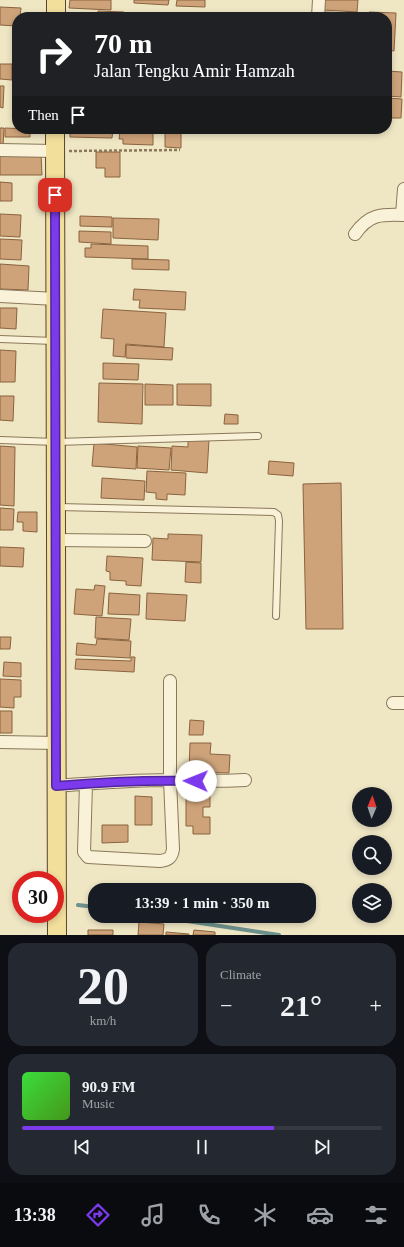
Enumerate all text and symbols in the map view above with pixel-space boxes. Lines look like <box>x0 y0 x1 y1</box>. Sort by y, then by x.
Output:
icon: right <box>28 28 80 80</box>
text: 70 m <box>94 28 152 59</box>
text: Jalan Tengku Amir Hamzah <box>94 61 295 81</box>
icon: arrive <box>67 104 89 126</box>
text: Then <box>28 107 59 123</box>
pin <box>38 178 72 212</box>
icon: arrive <box>44 184 66 206</box>
position arrow <box>175 760 217 802</box>
north arrow <box>352 787 392 827</box>
map controls <box>352 787 392 923</box>
button: search <box>352 835 392 875</box>
speed limit sign: 30 <box>12 871 64 923</box>
button: layers <box>352 883 392 923</box>
text: 13:39 · 1 min · 350 m <box>135 895 270 911</box>
text: 20 <box>77 958 129 1015</box>
text: Climate <box>220 967 261 982</box>
text: 21° <box>280 989 322 1022</box>
text: − <box>220 993 232 1018</box>
text: + <box>370 993 382 1018</box>
text: km/h <box>90 1013 116 1028</box>
text: 90.9 FM <box>82 1079 135 1095</box>
text: Music <box>82 1096 115 1111</box>
icon: previous <box>71 1136 93 1158</box>
icon: pause <box>191 1136 213 1158</box>
icon: next <box>311 1136 333 1158</box>
icon: directions <box>84 1201 112 1229</box>
icon: music <box>139 1201 167 1229</box>
icon: phone <box>195 1201 223 1229</box>
icon: climate <box>251 1201 279 1229</box>
icon: car <box>306 1201 334 1229</box>
icon: filters <box>362 1201 390 1229</box>
text: 13:38 <box>14 1205 56 1225</box>

